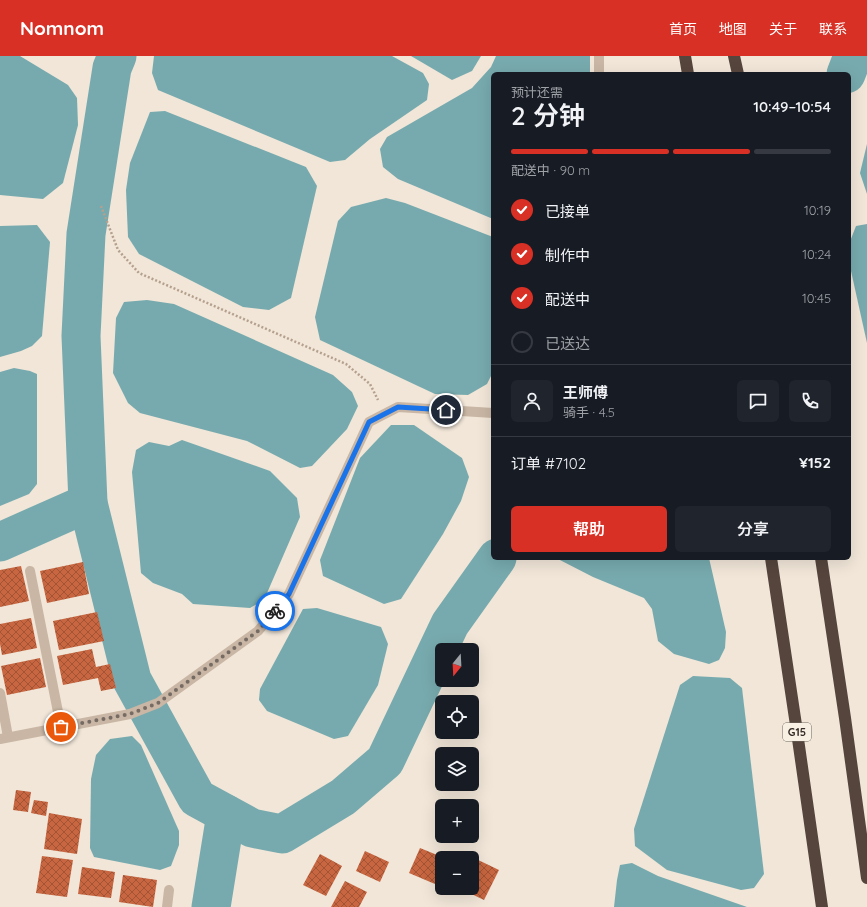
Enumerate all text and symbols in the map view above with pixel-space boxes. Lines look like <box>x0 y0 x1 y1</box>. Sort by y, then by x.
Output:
text: Nomnom <box>20 16 104 40</box>
text: 首页 <box>669 20 697 38</box>
text: 地图 <box>719 20 747 38</box>
text: 关于 <box>769 20 797 38</box>
text: 联系 <box>819 20 847 38</box>
text: 预计还需 <box>511 84 563 100</box>
text: 10:49–10:54 <box>753 97 831 116</box>
text: 2 分钟 <box>511 99 585 132</box>
text: 配送中 · 90 m <box>511 162 590 178</box>
icon: check <box>511 199 533 221</box>
text: 已接单 <box>545 202 590 221</box>
text: 10:19 <box>804 202 831 218</box>
icon: check <box>511 243 533 265</box>
text: 制作中 <box>545 246 590 265</box>
text: 10:24 <box>802 246 831 262</box>
icon: check <box>511 287 533 309</box>
text: 配送中 <box>545 290 590 309</box>
text: 10:45 <box>802 290 831 306</box>
text: 已送达 <box>545 334 590 353</box>
button: person <box>511 380 553 422</box>
button: chat <box>737 380 779 422</box>
button: phone <box>789 380 831 422</box>
text: 王师傅 <box>563 383 608 402</box>
pin <box>429 393 463 427</box>
icon: home <box>435 399 457 421</box>
text: 骑手 · 4.5 <box>563 404 615 420</box>
text: ¥152 <box>799 453 831 472</box>
text: 订单 #7102 <box>511 454 586 473</box>
button: 帮助 <box>511 506 667 552</box>
button: 分享 <box>675 506 831 552</box>
courier <box>255 591 295 631</box>
icon: bike <box>264 600 286 622</box>
north arrow <box>435 643 479 687</box>
map controls <box>435 643 479 895</box>
button: locate <box>435 695 479 739</box>
pin <box>44 710 78 744</box>
icon: bag <box>50 716 72 738</box>
road number: G15 <box>783 723 811 741</box>
button: layers <box>435 747 479 791</box>
button: + <box>435 799 479 843</box>
button: − <box>435 851 479 895</box>

